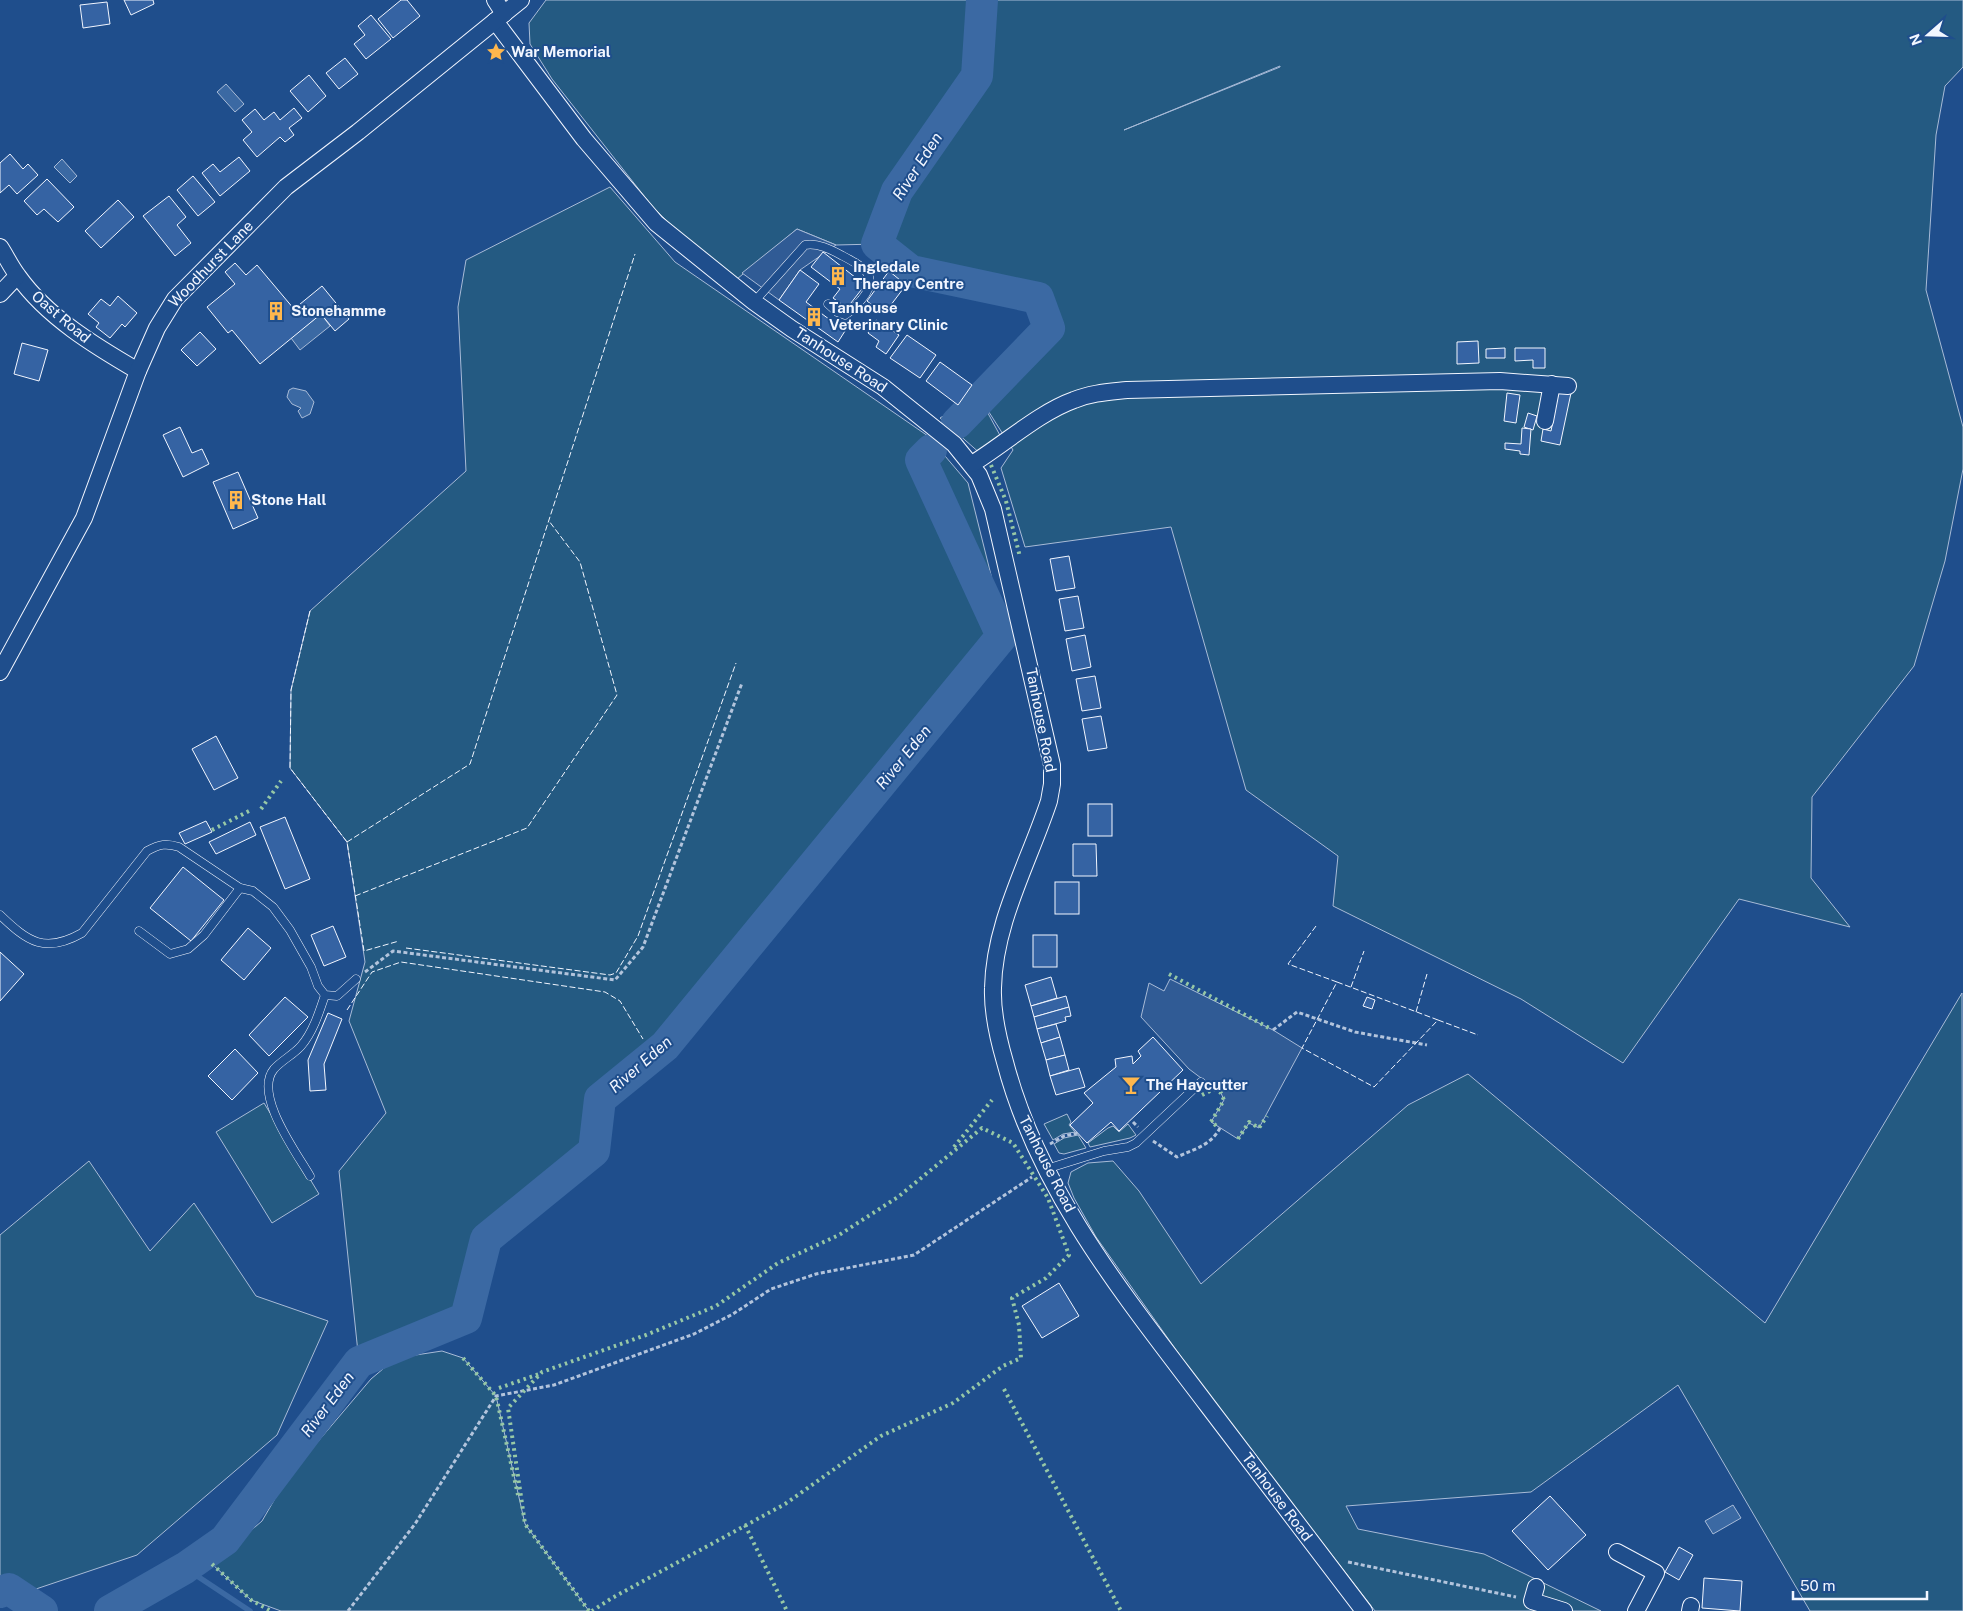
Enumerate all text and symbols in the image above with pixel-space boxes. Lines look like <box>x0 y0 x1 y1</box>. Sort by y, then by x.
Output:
north arrow <box>1903 10 1953 60</box>
text: N <box>1906 32 1925 47</box>
place icon: War Memorial <box>485 41 507 63</box>
place label: War Memorial <box>511 43 611 60</box>
water label: River Eden <box>889 129 946 204</box>
street label: Woodhurst Lane <box>165 217 256 310</box>
place label: Ingledale Therapy Centre <box>853 258 964 292</box>
building icon: Ingledale Therapy Centre <box>827 265 849 287</box>
street label: Oast Road <box>28 287 94 346</box>
place label: Tanhouse Veterinary Clinic <box>829 299 948 333</box>
building icon: Stonehamme <box>265 300 287 322</box>
place label: Stonehamme <box>291 302 386 319</box>
building icon: Tanhouse Veterinary Clinic <box>803 306 825 328</box>
street label: Tanhouse Road <box>792 324 890 396</box>
building icon: Stone Hall <box>225 489 247 511</box>
place label: Stone Hall <box>251 491 326 508</box>
street label: Tanhouse Road <box>1023 666 1060 774</box>
water label: River Eden <box>872 721 935 793</box>
water label: River Eden <box>605 1032 676 1097</box>
bar icon: The Haycutter <box>1120 1074 1142 1096</box>
place label: The Haycutter <box>1146 1076 1248 1093</box>
street label: Tanhouse Road <box>1016 1113 1079 1215</box>
water label: River Eden <box>297 1368 358 1441</box>
street label: Tanhouse Road <box>1239 1449 1316 1544</box>
scale bar <box>1793 1568 1927 1600</box>
text: 50 m <box>1800 1577 1835 1594</box>

